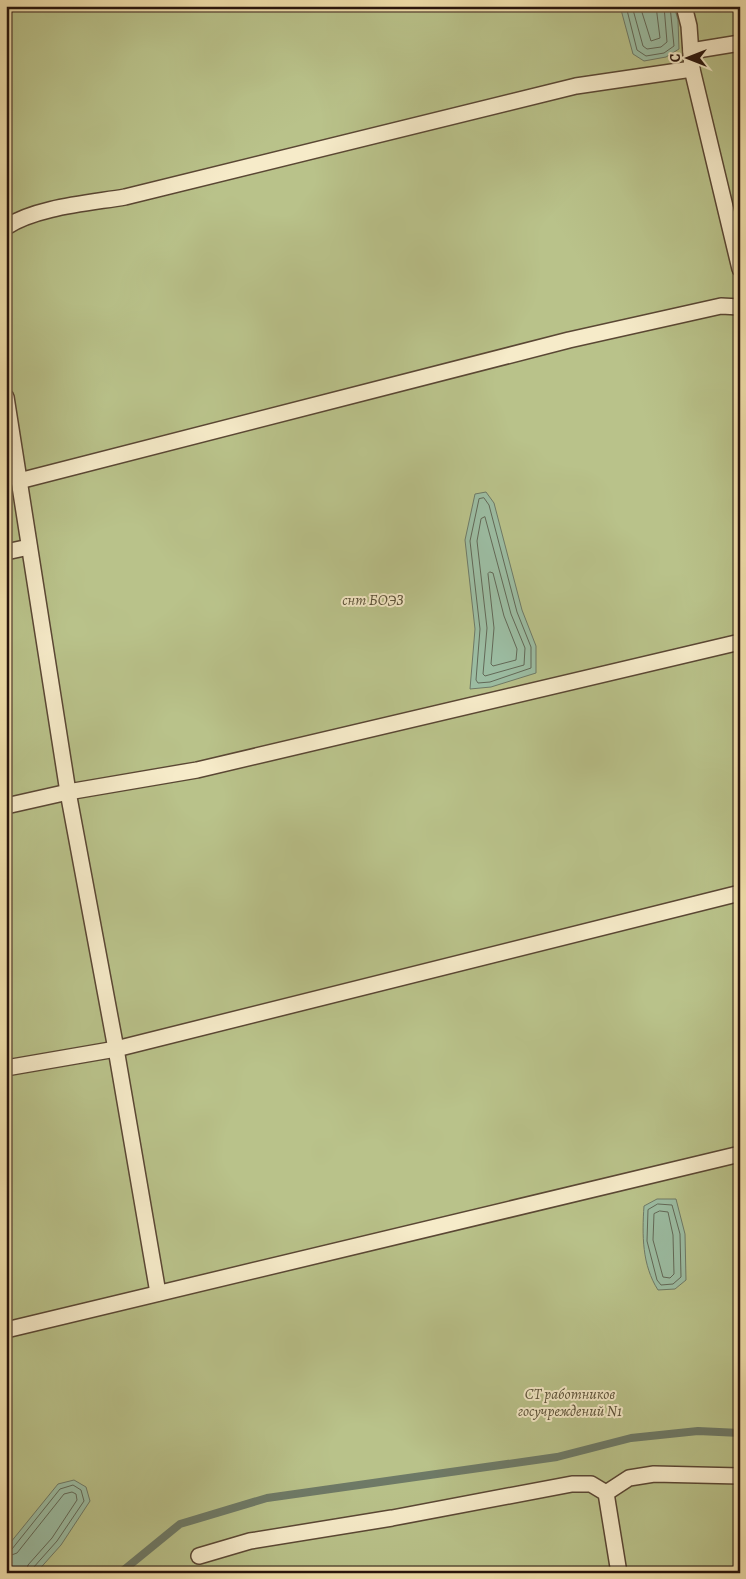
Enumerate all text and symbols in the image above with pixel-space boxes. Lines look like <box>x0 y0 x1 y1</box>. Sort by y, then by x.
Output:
north arrow <box>664 32 714 82</box>
text: С <box>666 53 685 62</box>
park label: снт БОЭЗ <box>342 590 404 610</box>
park label: СТ работников госучреждений N1 <box>518 1384 622 1421</box>

